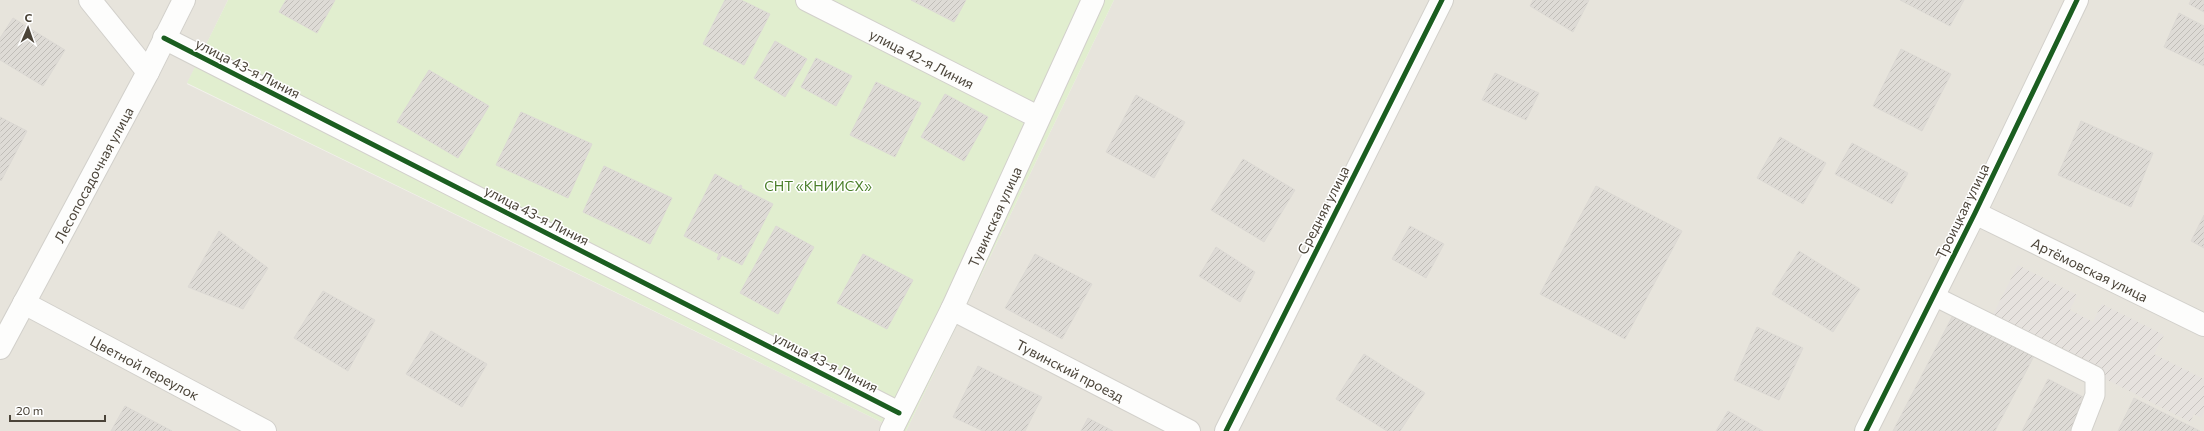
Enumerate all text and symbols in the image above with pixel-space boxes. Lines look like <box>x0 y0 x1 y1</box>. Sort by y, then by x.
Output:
north arrow <box>8 8 48 48</box>
text: С <box>24 11 33 24</box>
street label: улица 42-я Линия <box>867 25 977 92</box>
street label: улица 43-я Линия <box>193 34 303 102</box>
street label: Лесопосадочная улица <box>50 104 136 245</box>
street label: Троицкая улица <box>1932 161 1992 261</box>
street label: Средняя улица <box>1293 163 1353 257</box>
street label: Тувинская улица <box>964 164 1025 270</box>
park label: СНТ «КНИИСХ» <box>764 177 872 194</box>
street label: улица 43-я Линия <box>482 181 592 249</box>
street label: Артёмовская улица <box>2029 234 2151 305</box>
street label: улица 43-я Линия <box>771 328 881 396</box>
street label: Цветной переулок <box>88 331 203 403</box>
street label: Тувинский проезд <box>1014 335 1127 405</box>
scale bar <box>10 397 105 423</box>
text: 20 m <box>16 403 43 417</box>

